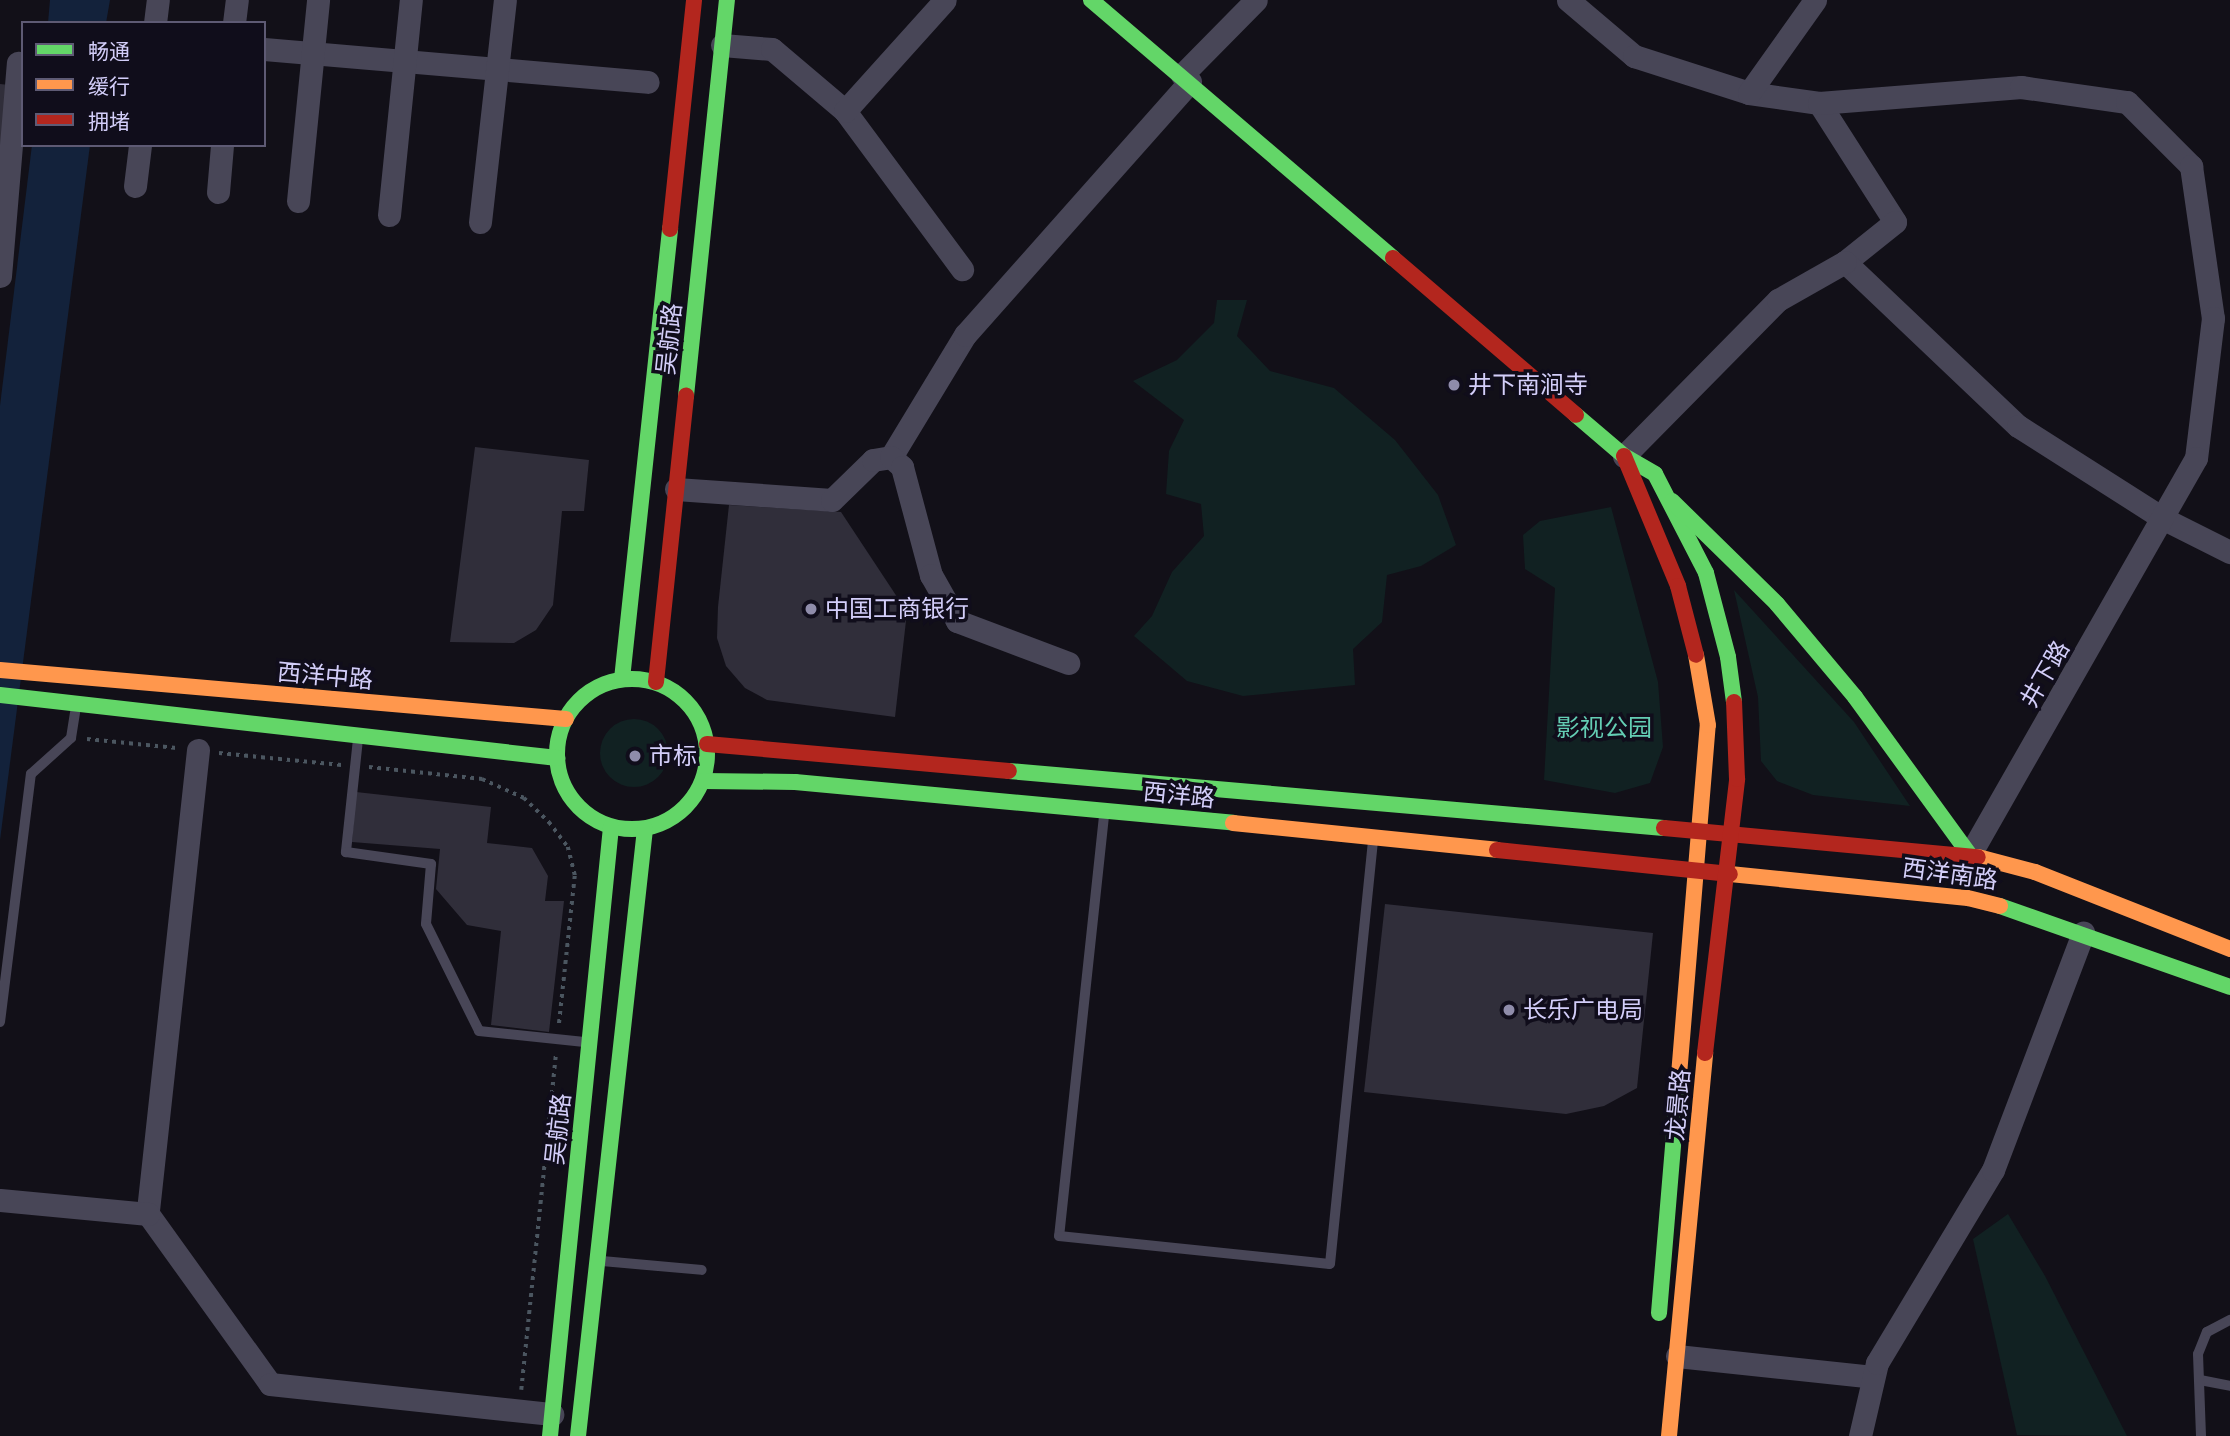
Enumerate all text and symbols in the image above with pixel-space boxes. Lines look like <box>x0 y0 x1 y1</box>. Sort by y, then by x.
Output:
legend <box>21 21 266 147</box>
text: 畅通 <box>88 38 130 64</box>
text: 缓行 <box>88 73 130 99</box>
text: 拥堵 <box>88 108 130 134</box>
street label: 吴航路 <box>651 302 687 376</box>
place label: 井下南涧寺 <box>1468 371 1588 399</box>
marker: 井下南涧寺 <box>1446 377 1462 393</box>
place label: 中国工商银行 <box>825 595 969 623</box>
marker: 中国工商银行 <box>803 601 819 617</box>
street label: 井下路 <box>2015 636 2075 712</box>
street label: 西洋中路 <box>276 657 374 695</box>
park label: 影视公园 <box>1556 714 1652 742</box>
place label: 市标 <box>649 742 697 770</box>
marker: 市标 <box>627 748 643 764</box>
street label: 西洋路 <box>1142 777 1216 813</box>
street label: 西洋南路 <box>1900 853 2000 895</box>
place label: 长乐广电局 <box>1523 996 1643 1024</box>
marker: 长乐广电局 <box>1501 1002 1517 1018</box>
street label: 龙景路 <box>1661 1068 1695 1142</box>
street label: 吴航路 <box>540 1092 576 1166</box>

